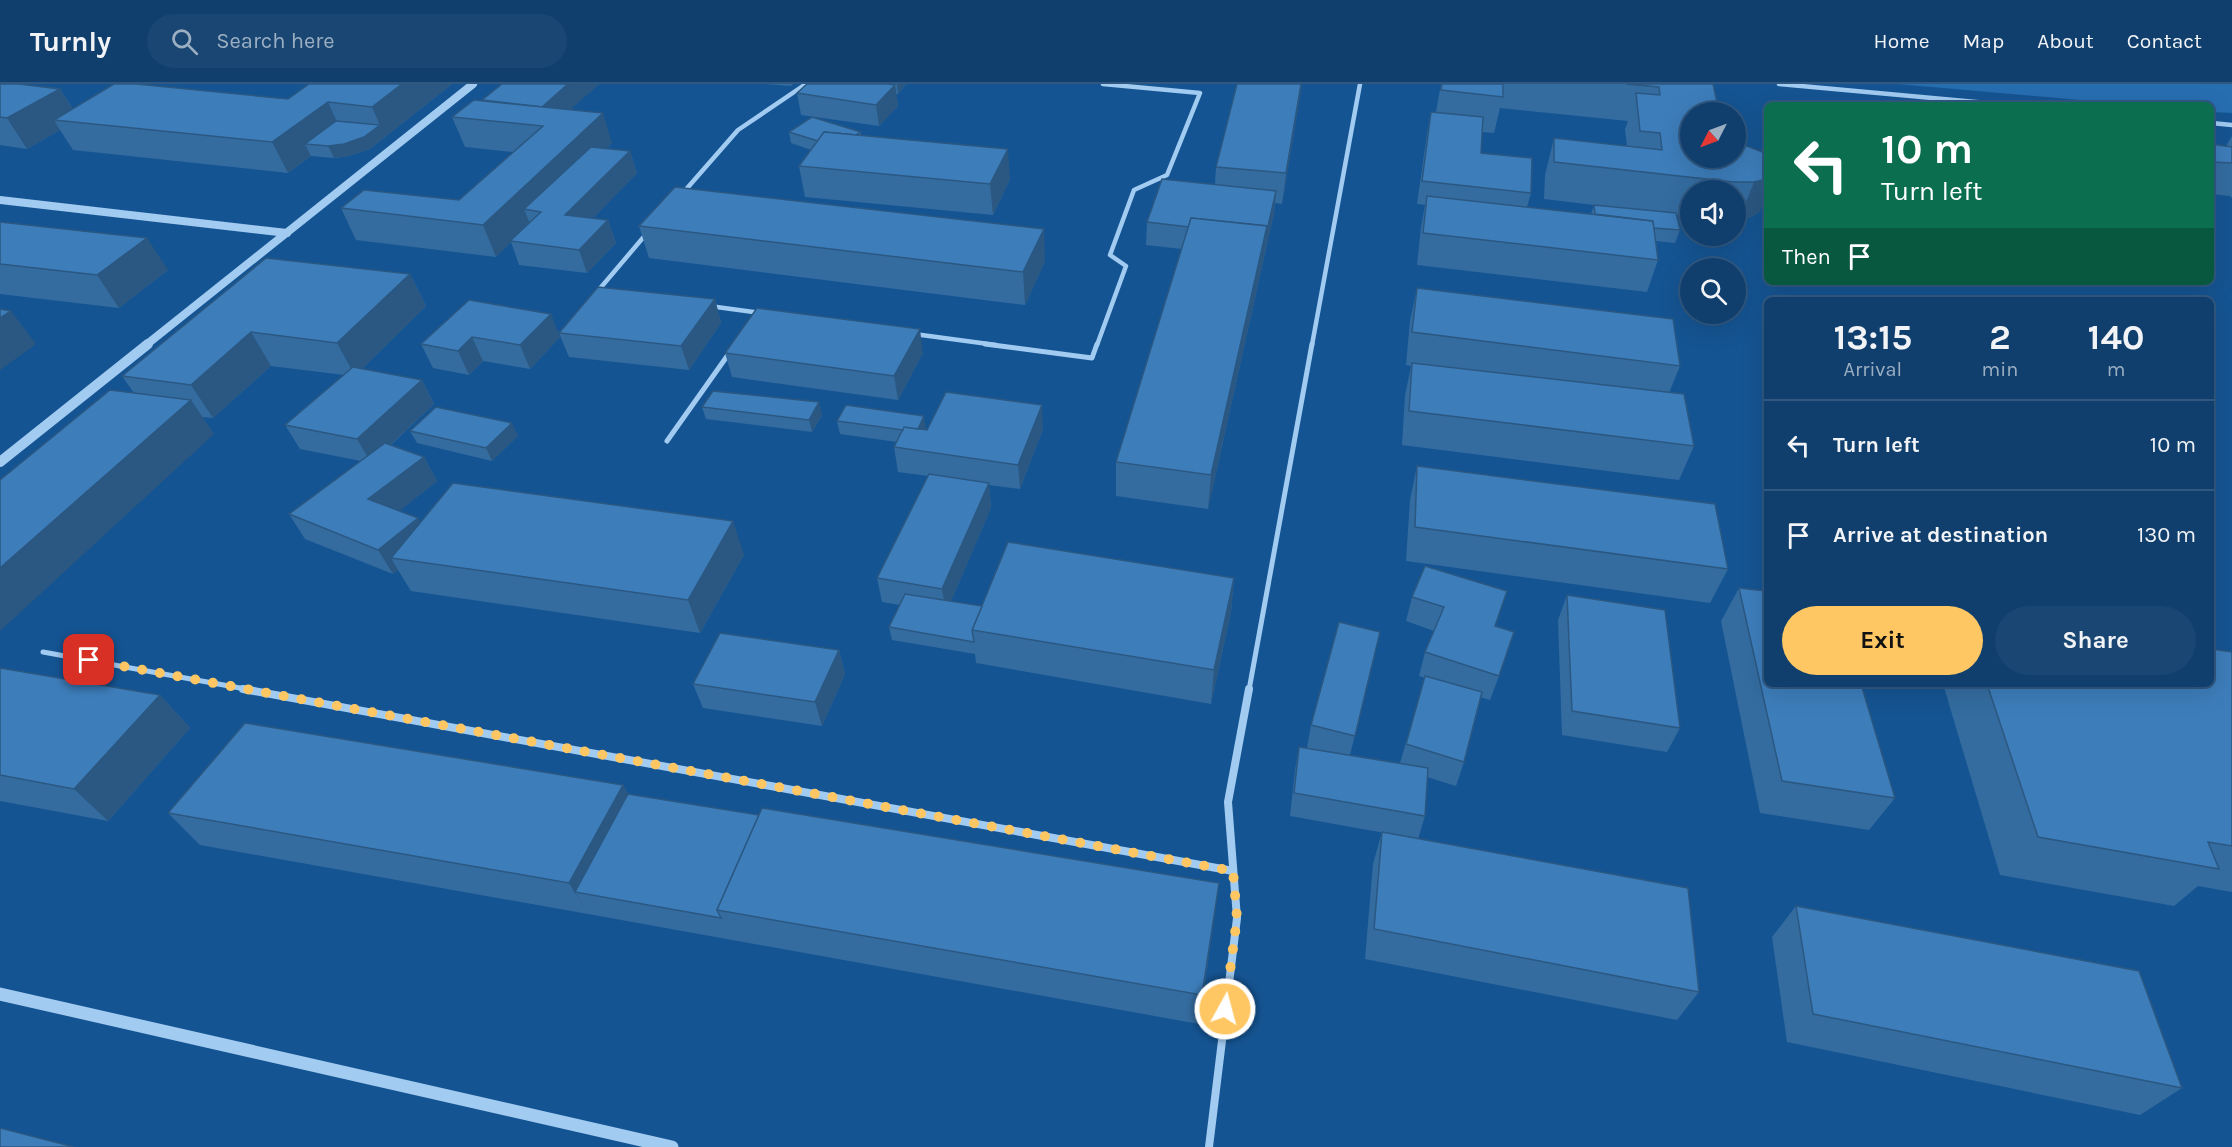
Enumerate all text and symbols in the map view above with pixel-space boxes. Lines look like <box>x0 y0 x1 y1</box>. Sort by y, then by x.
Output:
search box <box>147 14 567 68</box>
text: Turnly <box>30 25 111 58</box>
icon: search <box>168 25 201 58</box>
text: Search here <box>216 28 335 54</box>
text: Home <box>1874 29 1930 53</box>
text: Map <box>1963 29 2004 53</box>
text: About <box>2037 29 2094 53</box>
text: Contact <box>2127 29 2202 53</box>
north arrow <box>1680 102 1746 168</box>
map controls <box>1680 102 1746 324</box>
text: 10 m <box>1881 124 1973 174</box>
icon: left <box>1782 126 1860 204</box>
text: Turn left <box>1881 175 1982 207</box>
button: sound <box>1680 180 1746 246</box>
icon: arrive <box>1843 240 1876 273</box>
text: Then <box>1782 244 1831 270</box>
button: search <box>1680 258 1746 324</box>
text: 13:15 <box>1833 316 1912 358</box>
text: 2 <box>1989 316 2011 358</box>
text: 140 <box>2088 316 2145 358</box>
text: Arrival <box>1843 358 1902 381</box>
text: min <box>1981 358 2018 381</box>
text: m <box>2107 358 2125 381</box>
icon: left <box>1782 429 1815 462</box>
text: Turn left <box>1833 432 1920 458</box>
text: 10 m <box>2150 432 2196 458</box>
icon: arrive <box>1782 519 1815 552</box>
text: Arrive at destination <box>1833 522 2048 548</box>
text: 130 m <box>2137 522 2196 548</box>
button: Exit <box>1782 606 1983 675</box>
button: Share <box>1995 606 2196 675</box>
pin <box>63 634 114 685</box>
icon: arrive <box>72 643 105 676</box>
position arrow <box>1193 977 1257 1041</box>

